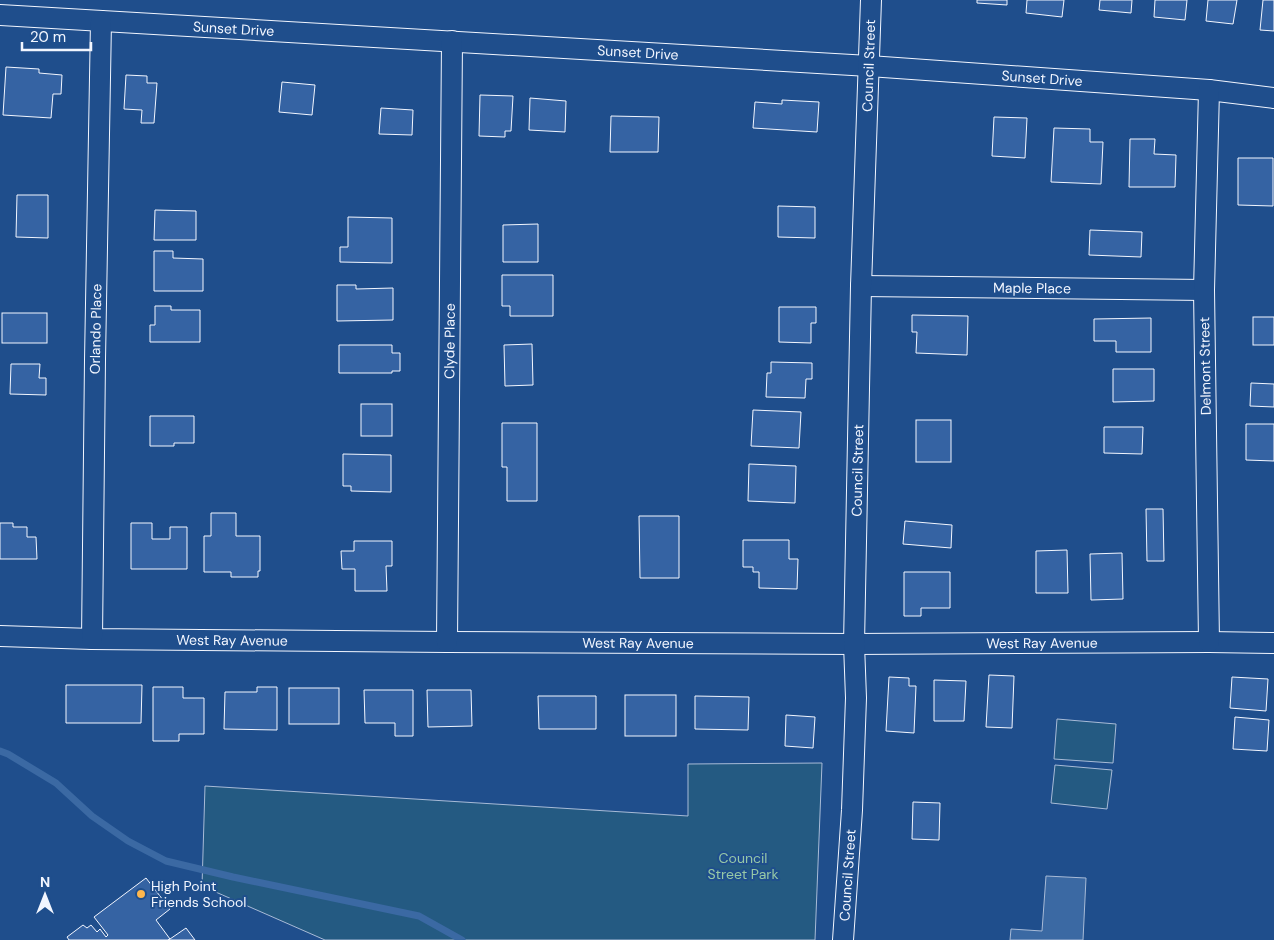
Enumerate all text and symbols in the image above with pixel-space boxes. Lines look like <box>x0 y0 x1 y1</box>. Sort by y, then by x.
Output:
street label: Sunset Drive <box>192 17 275 40</box>
street label: Council Street <box>858 19 879 112</box>
scale bar <box>22 20 91 52</box>
text: 20 m <box>30 27 66 47</box>
street label: Sunset Drive <box>597 41 679 64</box>
street label: Sunset Drive <box>1001 66 1083 90</box>
street label: Maple Place <box>993 279 1071 297</box>
street label: Orlando Place <box>86 284 105 374</box>
street label: Clyde Place <box>440 303 459 379</box>
street label: Delmont Street <box>1195 317 1215 415</box>
street label: Council Street <box>847 424 867 517</box>
street label: West Ray Avenue <box>176 631 288 650</box>
street label: West Ray Avenue <box>582 634 694 652</box>
street label: West Ray Avenue <box>986 634 1098 652</box>
street label: Council Street <box>835 828 860 922</box>
park label: Council Street Park <box>707 849 779 883</box>
north arrow <box>20 870 70 920</box>
text: N <box>40 873 50 891</box>
place label: High Point Friends School <box>151 877 246 911</box>
marker: High Point Friends School <box>135 888 147 900</box>

